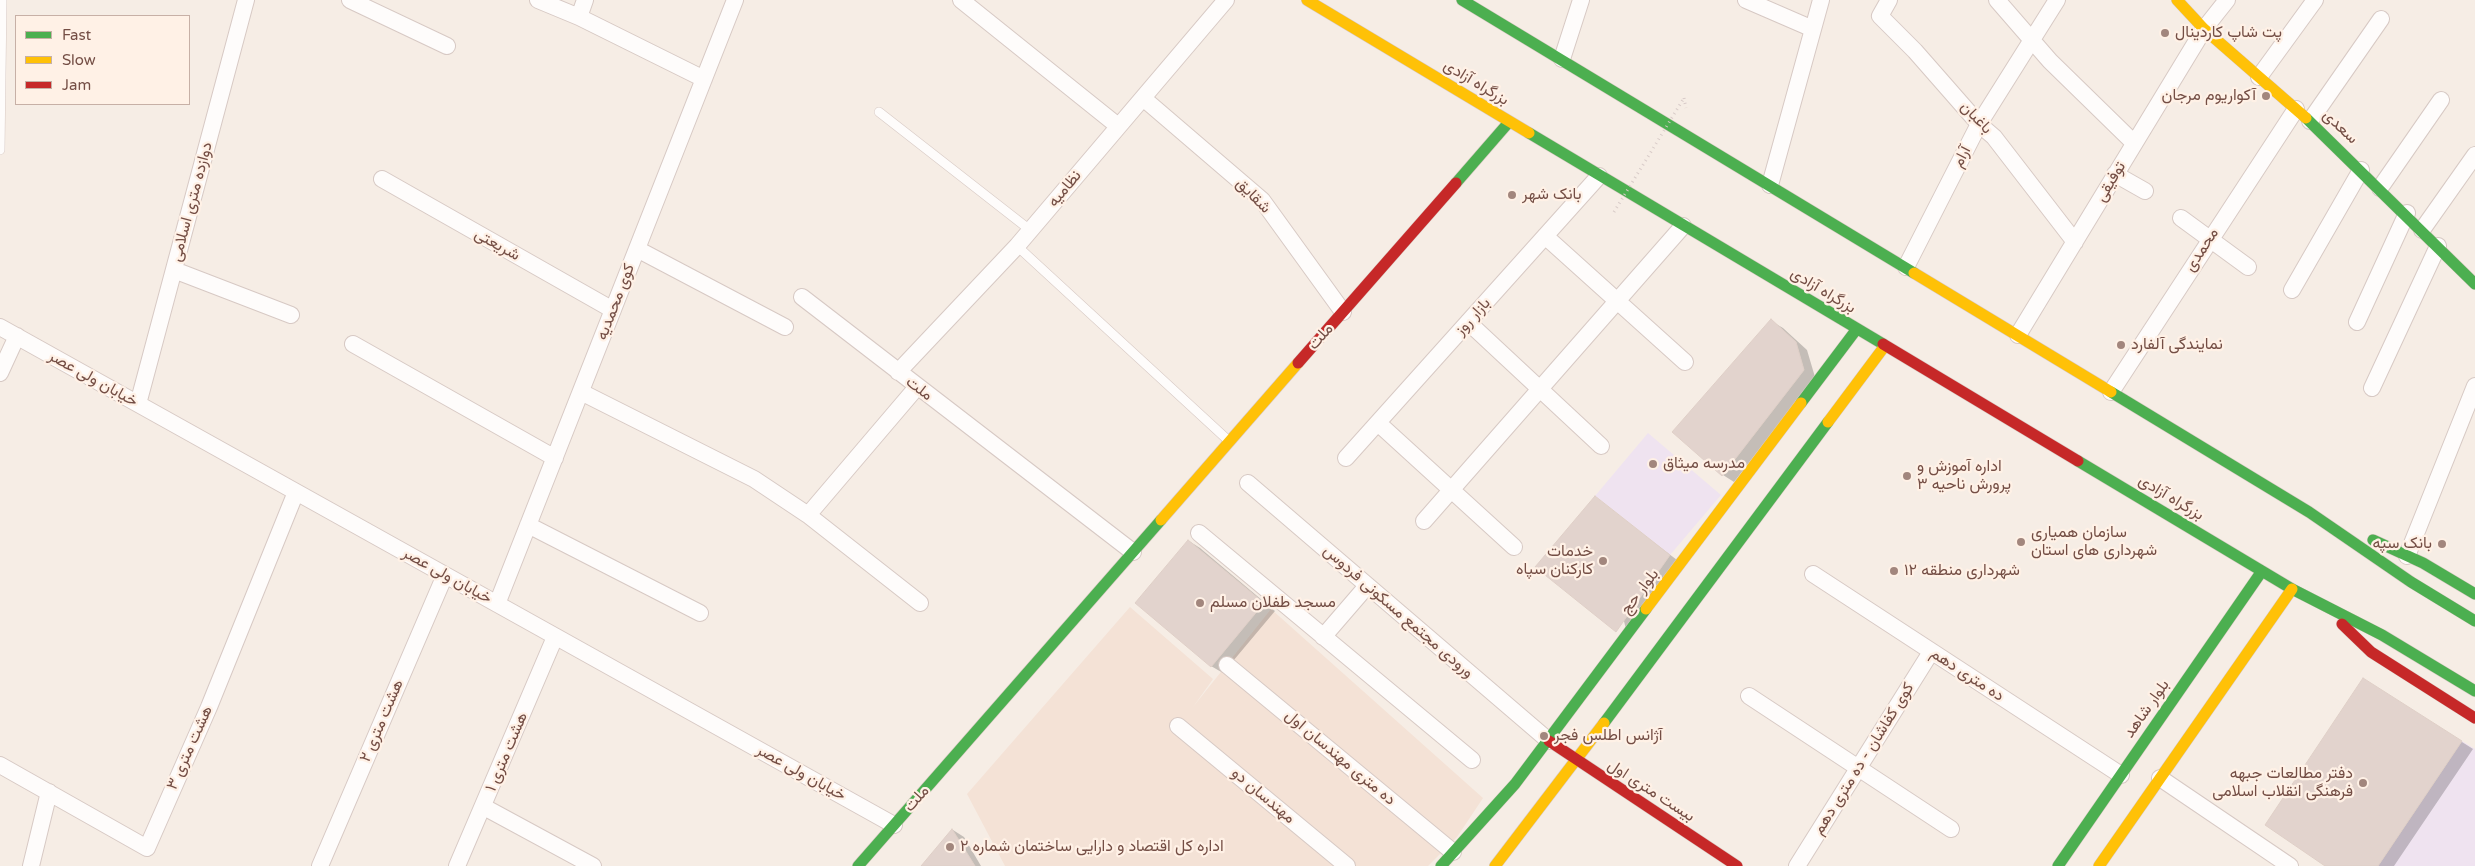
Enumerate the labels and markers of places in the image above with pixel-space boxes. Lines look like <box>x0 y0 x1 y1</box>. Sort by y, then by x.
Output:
place label: پت شاپ کاردینال <box>2175 23 2282 43</box>
marker: پت شاپ کاردینال <box>2159 27 2171 39</box>
place label: آکواریوم مرجان <box>2162 86 2256 106</box>
marker: آکواریوم مرجان <box>2260 90 2272 102</box>
place label: بانک شهر <box>1522 185 1581 205</box>
marker: بانک شهر <box>1506 189 1518 201</box>
place label: نمایندگی آلفارد <box>2131 335 2223 355</box>
marker: نمایندگی آلفارد <box>2115 339 2127 351</box>
place label: مدرسه میثاق <box>1663 454 1745 474</box>
place label: اداره آموزش و پرورش ناحیه ۳ <box>1917 457 2011 495</box>
marker: مدرسه میثاق <box>1647 458 1659 470</box>
marker: اداره آموزش و پرورش ناحیه ۳ <box>1901 470 1913 482</box>
place label: سازمان همیاری شهرداری های استان <box>2031 523 2157 561</box>
place label: بانک سپه <box>2373 534 2432 554</box>
marker: سازمان همیاری شهرداری های استان <box>2015 536 2027 548</box>
marker: بانک سپه <box>2436 538 2448 550</box>
place label: خدمات کارکنان سپاه <box>1516 542 1593 580</box>
marker: خدمات کارکنان سپاه <box>1597 555 1609 567</box>
place label: شهرداری منطقه ۱۲ <box>1904 561 2020 581</box>
marker: شهرداری منطقه ۱۲ <box>1888 565 1900 577</box>
place label: مسجد طفلان مسلم <box>1210 593 1336 613</box>
marker: مسجد طفلان مسلم <box>1194 597 1206 609</box>
place label: آژانس اطلس فجر <box>1554 726 1662 746</box>
marker: آژانس اطلس فجر <box>1538 730 1550 742</box>
place label: دفتر مطالعات جبهه فرهنگی انقلاب اسلامی <box>2212 764 2353 802</box>
marker: دفتر مطالعات جبهه فرهنگی انقلاب اسلامی <box>2357 777 2369 789</box>
place label: اداره کل اقتصاد و دارایی ساختمان شماره ۲ <box>960 837 1224 857</box>
marker: اداره کل اقتصاد و دارایی ساختمان شماره ۲ <box>944 841 956 853</box>

